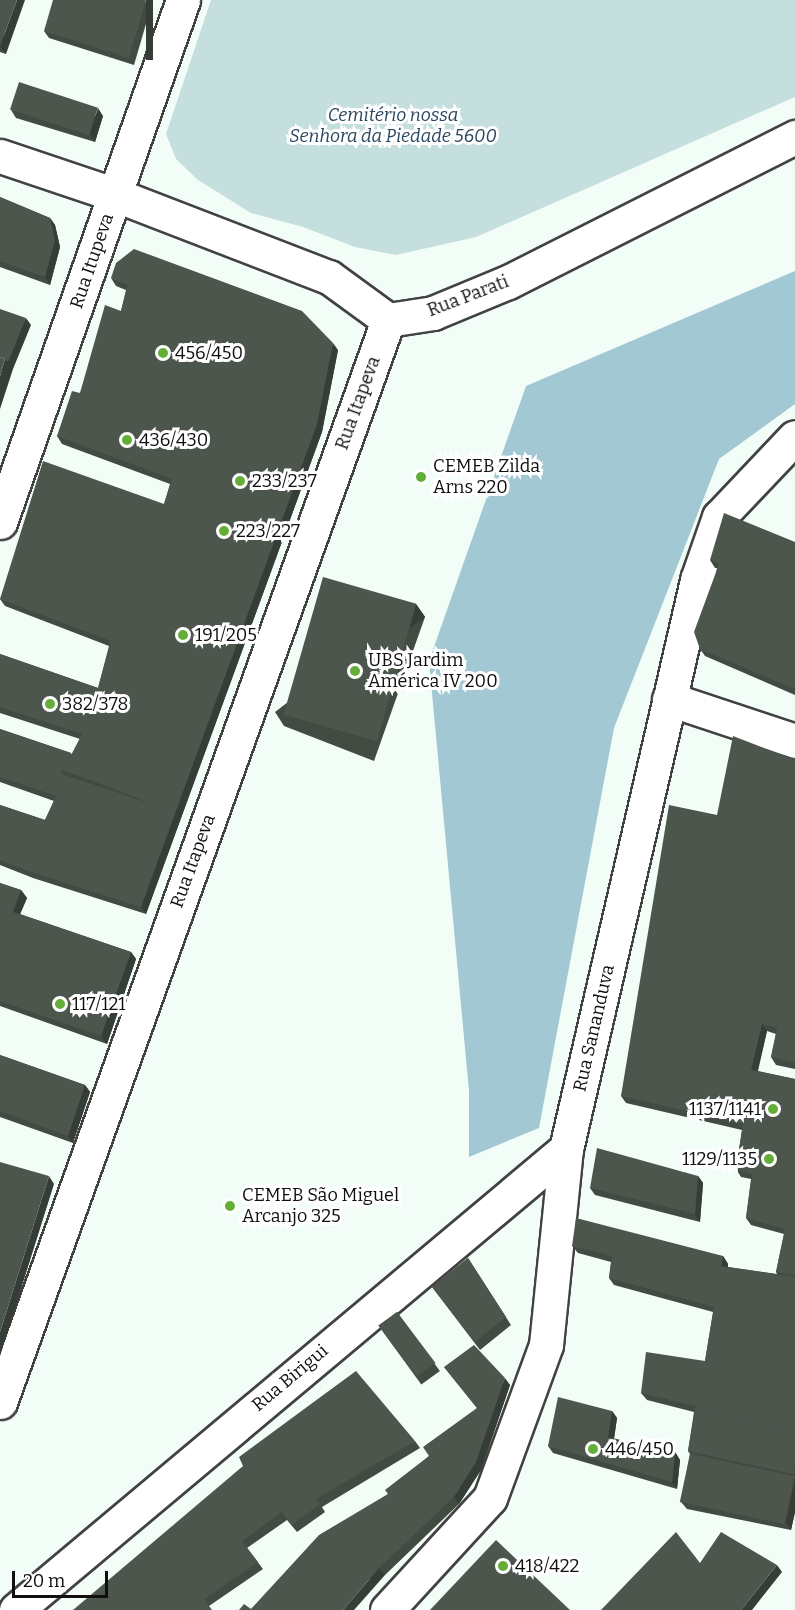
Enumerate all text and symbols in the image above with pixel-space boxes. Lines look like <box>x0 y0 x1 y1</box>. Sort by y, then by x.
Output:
park label: Cemitério nossa Senhora da Piedade 5600 <box>289 105 497 148</box>
street label: Rua Itupeva <box>66 211 118 311</box>
street label: Rua Parati <box>424 271 512 321</box>
place label: 456/450 <box>175 342 243 364</box>
marker: 456/450 <box>156 346 170 360</box>
street label: Rua Itapeva <box>331 353 385 453</box>
place label: 436/430 <box>139 429 208 451</box>
marker: 436/430 <box>120 433 134 447</box>
place label: CEMEB Zilda Arns 220 <box>433 456 540 498</box>
place label: 233/237 <box>252 470 317 492</box>
marker: CEMEB Zilda Arns 220 <box>414 470 428 484</box>
marker: 233/237 <box>233 474 247 488</box>
place label: 223/227 <box>236 520 300 542</box>
marker: 223/227 <box>217 524 231 538</box>
place label: 191/205 <box>195 624 257 646</box>
marker: 191/205 <box>176 628 190 642</box>
place label: UBS Jardim América IV 200 <box>368 650 498 692</box>
marker: UBS Jardim América IV 200 <box>346 662 364 680</box>
place label: 382/378 <box>62 693 128 715</box>
marker: 382/378 <box>43 697 57 711</box>
street label: Rua Itapeva <box>166 811 220 911</box>
street label: Rua Sananduva <box>569 962 619 1094</box>
place label: 117/121 <box>72 993 126 1015</box>
marker: 117/121 <box>53 997 67 1011</box>
place label: 1137/1141 <box>689 1098 761 1120</box>
marker: 1137/1141 <box>766 1102 780 1116</box>
place label: 1129/1135 <box>682 1148 757 1170</box>
marker: 1129/1135 <box>762 1152 776 1166</box>
place label: CEMEB São Miguel Arcanjo 325 <box>242 1185 399 1228</box>
marker: CEMEB São Miguel Arcanjo 325 <box>223 1199 237 1213</box>
street label: Rua Birigui <box>248 1340 332 1416</box>
place label: 446/450 <box>605 1438 674 1460</box>
marker: 446/450 <box>586 1442 600 1456</box>
place label: 418/422 <box>515 1555 579 1577</box>
scale bar <box>15 1559 111 1597</box>
marker: 418/422 <box>496 1559 510 1573</box>
text: 20 m <box>23 1570 65 1592</box>

